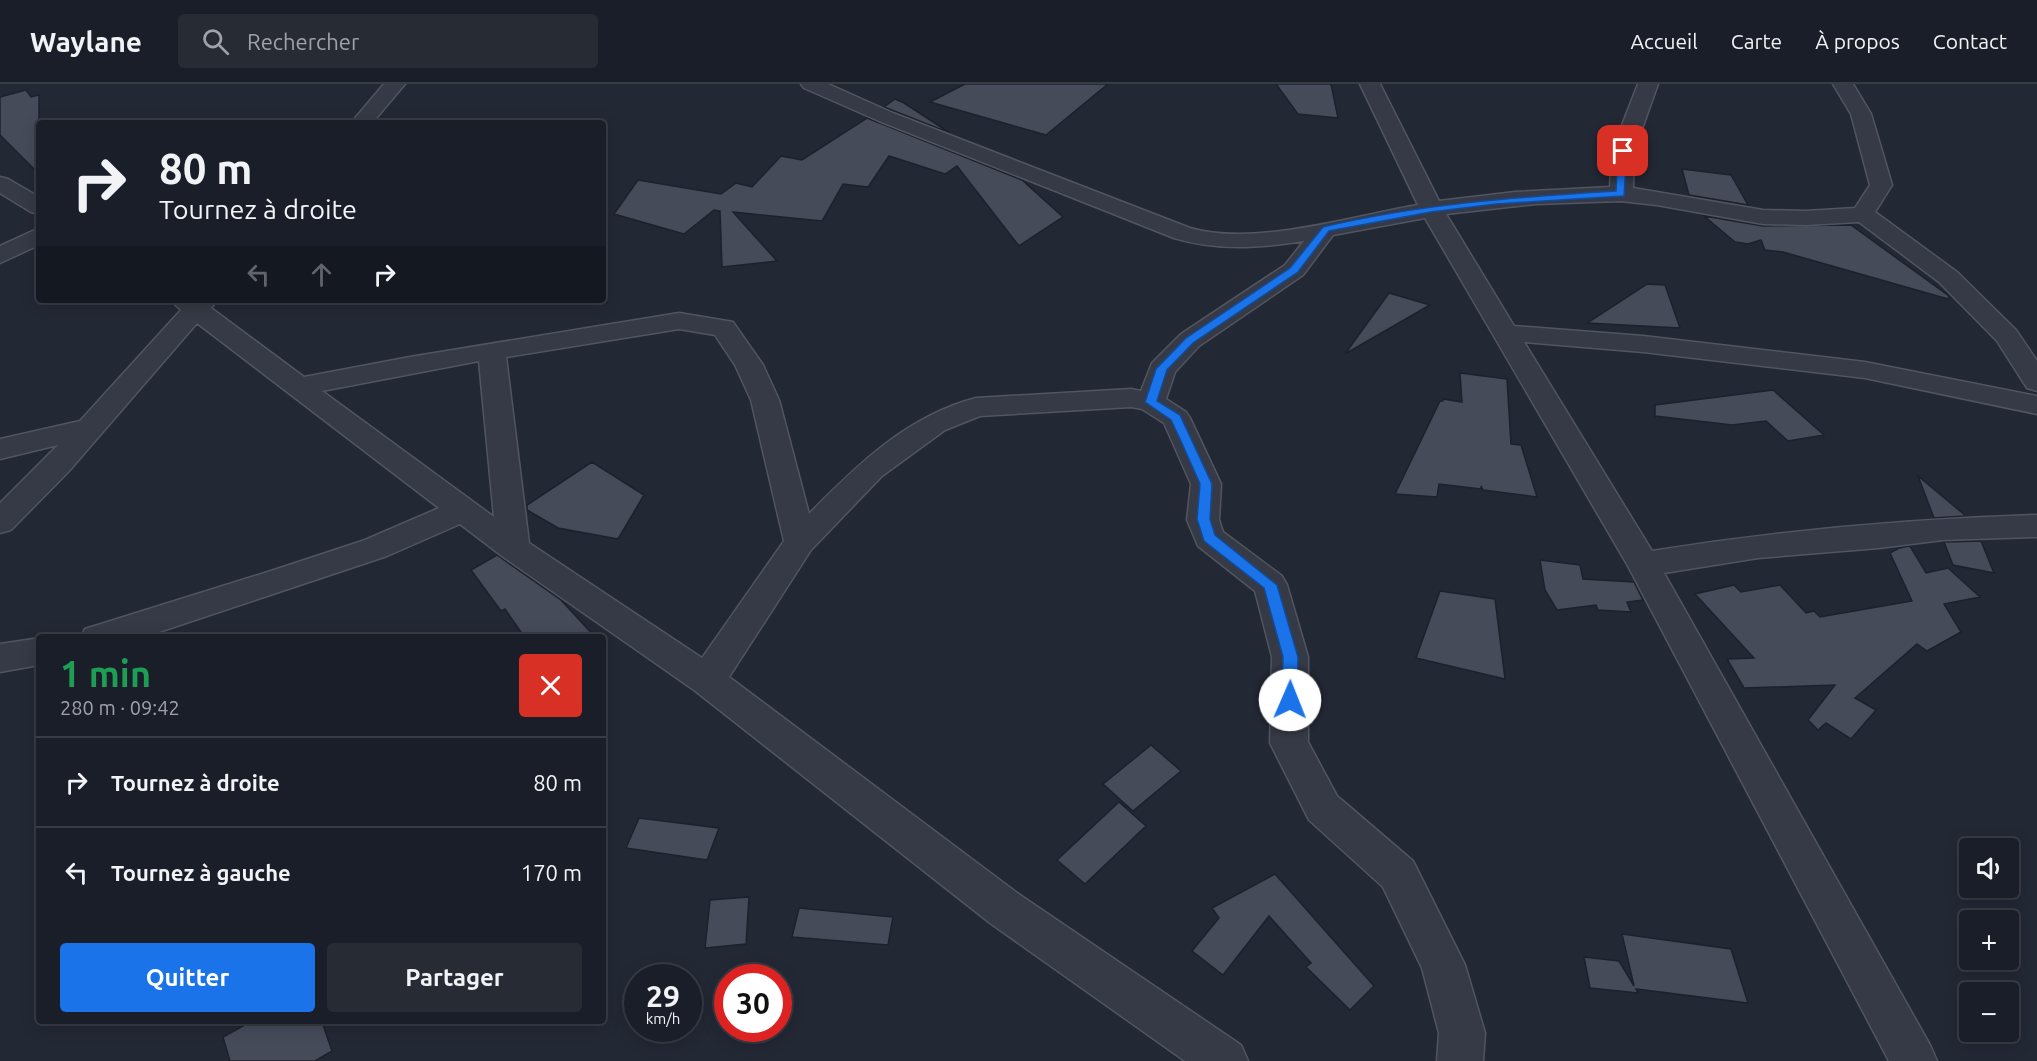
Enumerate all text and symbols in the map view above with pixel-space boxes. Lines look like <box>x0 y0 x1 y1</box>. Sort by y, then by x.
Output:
search box <box>178 14 598 68</box>
icon: search <box>199 25 232 58</box>
text: Waylane <box>30 26 142 57</box>
text: Rechercher <box>247 29 359 54</box>
text: Accueil <box>1630 29 1698 53</box>
text: Carte <box>1731 29 1782 53</box>
text: À propos <box>1815 29 1900 53</box>
text: Contact <box>1933 29 2007 53</box>
pin <box>1597 125 1648 176</box>
icon: arrive <box>1606 134 1639 167</box>
icon: right <box>60 144 138 222</box>
text: 80 m <box>159 145 253 192</box>
text: Tournez à droite <box>159 194 357 224</box>
icon: left <box>242 258 275 291</box>
icon: ahead <box>305 258 338 291</box>
icon: right <box>368 258 401 291</box>
text: 1 min <box>60 653 151 694</box>
button: close <box>519 654 582 717</box>
position arrow <box>1258 668 1322 732</box>
text: 280 m · 09:42 <box>60 696 180 719</box>
icon: right <box>60 766 93 799</box>
text: Tournez à droite <box>111 770 280 795</box>
text: 80 m <box>533 770 582 795</box>
map controls <box>1959 838 2019 1042</box>
button: sound <box>1959 838 2019 898</box>
icon: left <box>60 856 93 889</box>
text: Tournez à gauche <box>111 860 291 885</box>
text: 170 m <box>521 860 582 885</box>
button: + <box>1959 910 2019 970</box>
button: Quitter <box>60 943 315 1012</box>
button: Partager <box>327 943 582 1012</box>
speed limit sign: 30 <box>714 964 792 1042</box>
text: 29 <box>646 979 680 1013</box>
button: − <box>1959 982 2019 1042</box>
text: km/h <box>646 1010 680 1027</box>

